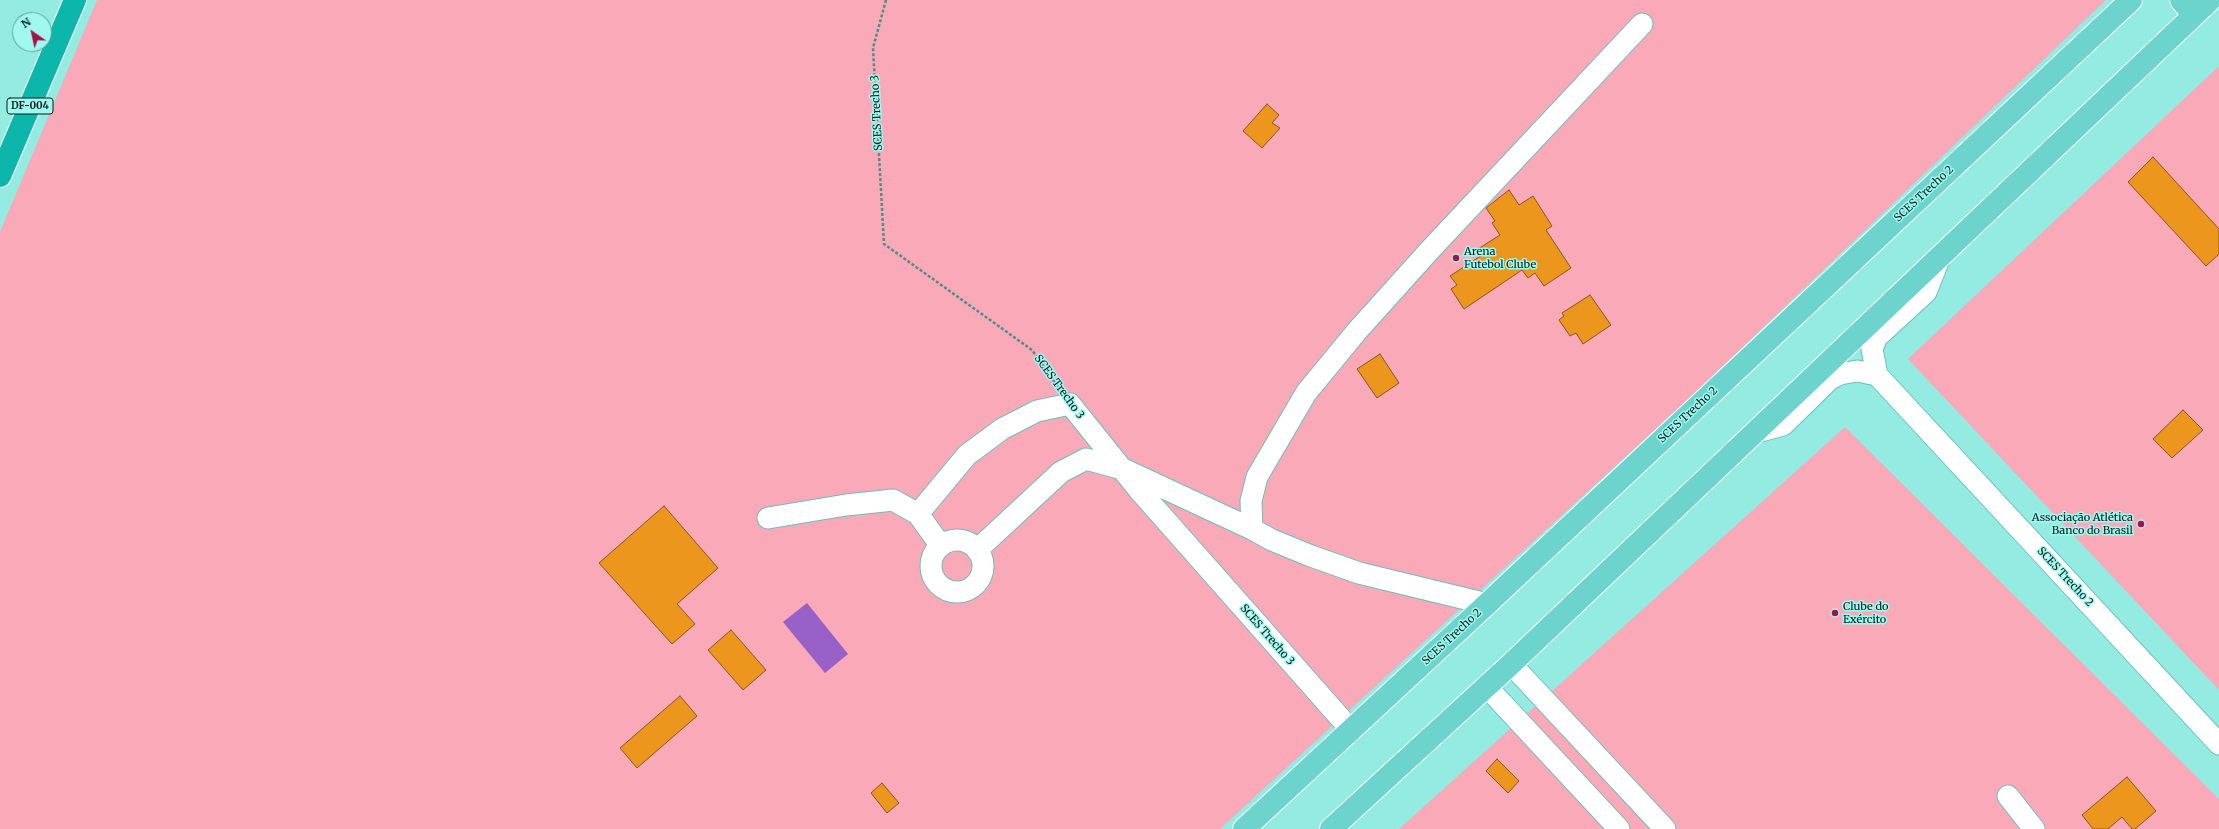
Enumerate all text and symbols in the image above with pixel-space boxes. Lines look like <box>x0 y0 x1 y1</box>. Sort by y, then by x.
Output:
north arrow <box>12 12 52 52</box>
text: N <box>18 15 33 31</box>
street label: SCES Trecho 3 <box>868 75 886 151</box>
road number: DF-004 <box>7 98 53 114</box>
street label: SCES Trecho 2 <box>1892 163 1956 225</box>
place label: Arena Futebol Clube <box>1464 245 1536 271</box>
marker: Arena Futebol Clube <box>1451 253 1461 263</box>
street label: SCES Trecho 3 <box>1031 352 1087 422</box>
street label: SCES Trecho 2 <box>1656 384 1720 446</box>
place label: Associação Atlética Banco do Brasil <box>2032 511 2133 537</box>
marker: Associação Atlética Banco do Brasil <box>2136 519 2146 529</box>
street label: SCES Trecho 2 <box>2034 545 2096 609</box>
place label: Clube do Exército <box>1843 600 1889 626</box>
street label: SCES Trecho 3 <box>1237 602 1297 668</box>
street label: SCES Trecho 2 <box>1420 606 1484 668</box>
marker: Clube do Exército <box>1830 608 1840 618</box>

